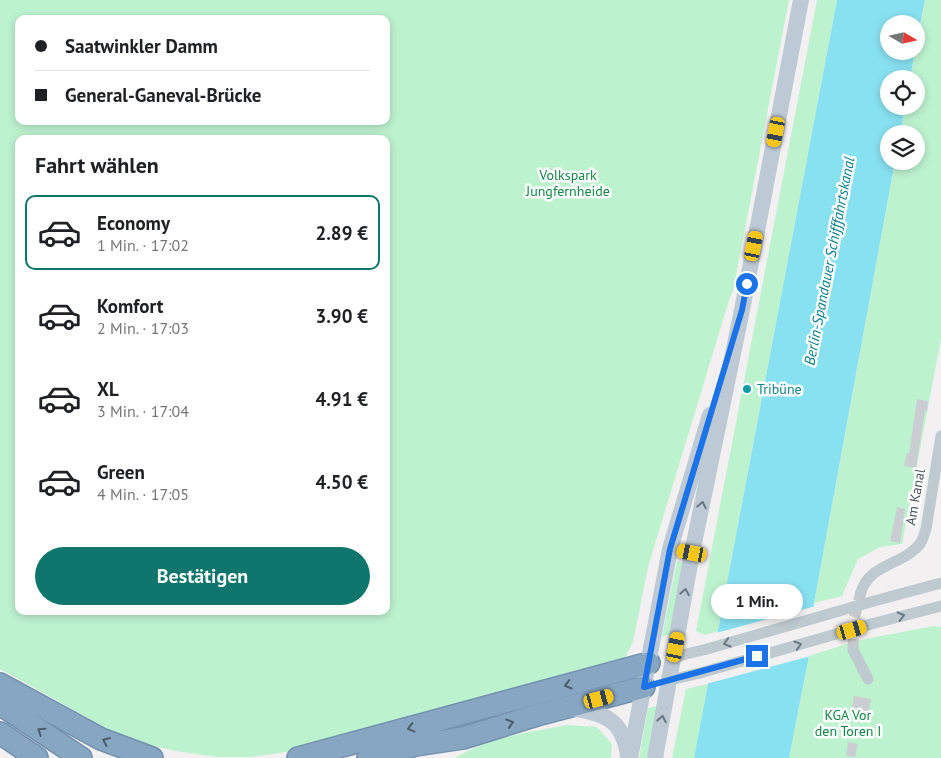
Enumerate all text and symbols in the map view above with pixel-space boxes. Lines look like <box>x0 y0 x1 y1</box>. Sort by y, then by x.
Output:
north arrow <box>880 15 925 60</box>
map controls <box>880 15 925 170</box>
text: Saatwinkler Damm <box>65 34 218 58</box>
button: locate <box>880 70 925 115</box>
text: General-Ganeval-Brücke <box>65 83 262 107</box>
car <box>765 116 786 148</box>
button: layers <box>880 125 925 170</box>
text: Fahrt wählen <box>35 151 159 179</box>
water label: Berlin-Spandauer Schifffahrtskanal <box>799 155 859 367</box>
park label: Volkspark Jungfernheide <box>525 166 610 200</box>
icon: car <box>37 210 82 255</box>
text: Economy <box>97 211 170 235</box>
text: 2.89 € <box>315 221 368 245</box>
car <box>743 230 764 262</box>
text: 1 Min. · 17:02 <box>97 235 189 255</box>
route start <box>736 273 758 295</box>
icon: car <box>37 293 82 338</box>
text: Komfort <box>97 294 163 318</box>
text: 3.90 € <box>315 304 368 328</box>
text: 2 Min. · 17:03 <box>97 318 189 338</box>
icon: car <box>37 376 82 421</box>
text: XL <box>97 377 119 401</box>
place label: Tribüne <box>757 380 802 398</box>
marker: Tribüne <box>741 383 753 395</box>
text: 4.91 € <box>315 387 368 411</box>
text: 3 Min. · 17:04 <box>97 401 189 421</box>
icon: car <box>37 459 82 504</box>
text: Green <box>97 460 145 484</box>
street label: Am Kanal <box>901 467 929 527</box>
text: 4.50 € <box>315 470 368 494</box>
text: 4 Min. · 17:05 <box>97 484 189 504</box>
one-way arrow <box>696 501 706 510</box>
car <box>675 543 708 563</box>
button: Bestätigen <box>35 547 370 605</box>
callout: 1 Min. <box>711 584 803 618</box>
one-way arrow <box>680 588 690 596</box>
text: 1 Min. <box>736 591 778 611</box>
one-way arrow <box>897 612 905 622</box>
car <box>835 619 868 641</box>
car <box>665 631 686 663</box>
one-way arrow <box>723 638 731 648</box>
one-way arrow <box>793 640 802 651</box>
route end <box>746 645 768 667</box>
one-way arrow <box>564 679 573 689</box>
car <box>582 688 615 710</box>
park label: KGA Vor den Toren I <box>815 706 881 740</box>
one-way arrow <box>657 715 667 724</box>
one-way arrow <box>505 719 514 729</box>
one-way arrow <box>408 722 416 732</box>
one-way arrow <box>37 728 47 737</box>
one-way arrow <box>102 737 111 748</box>

